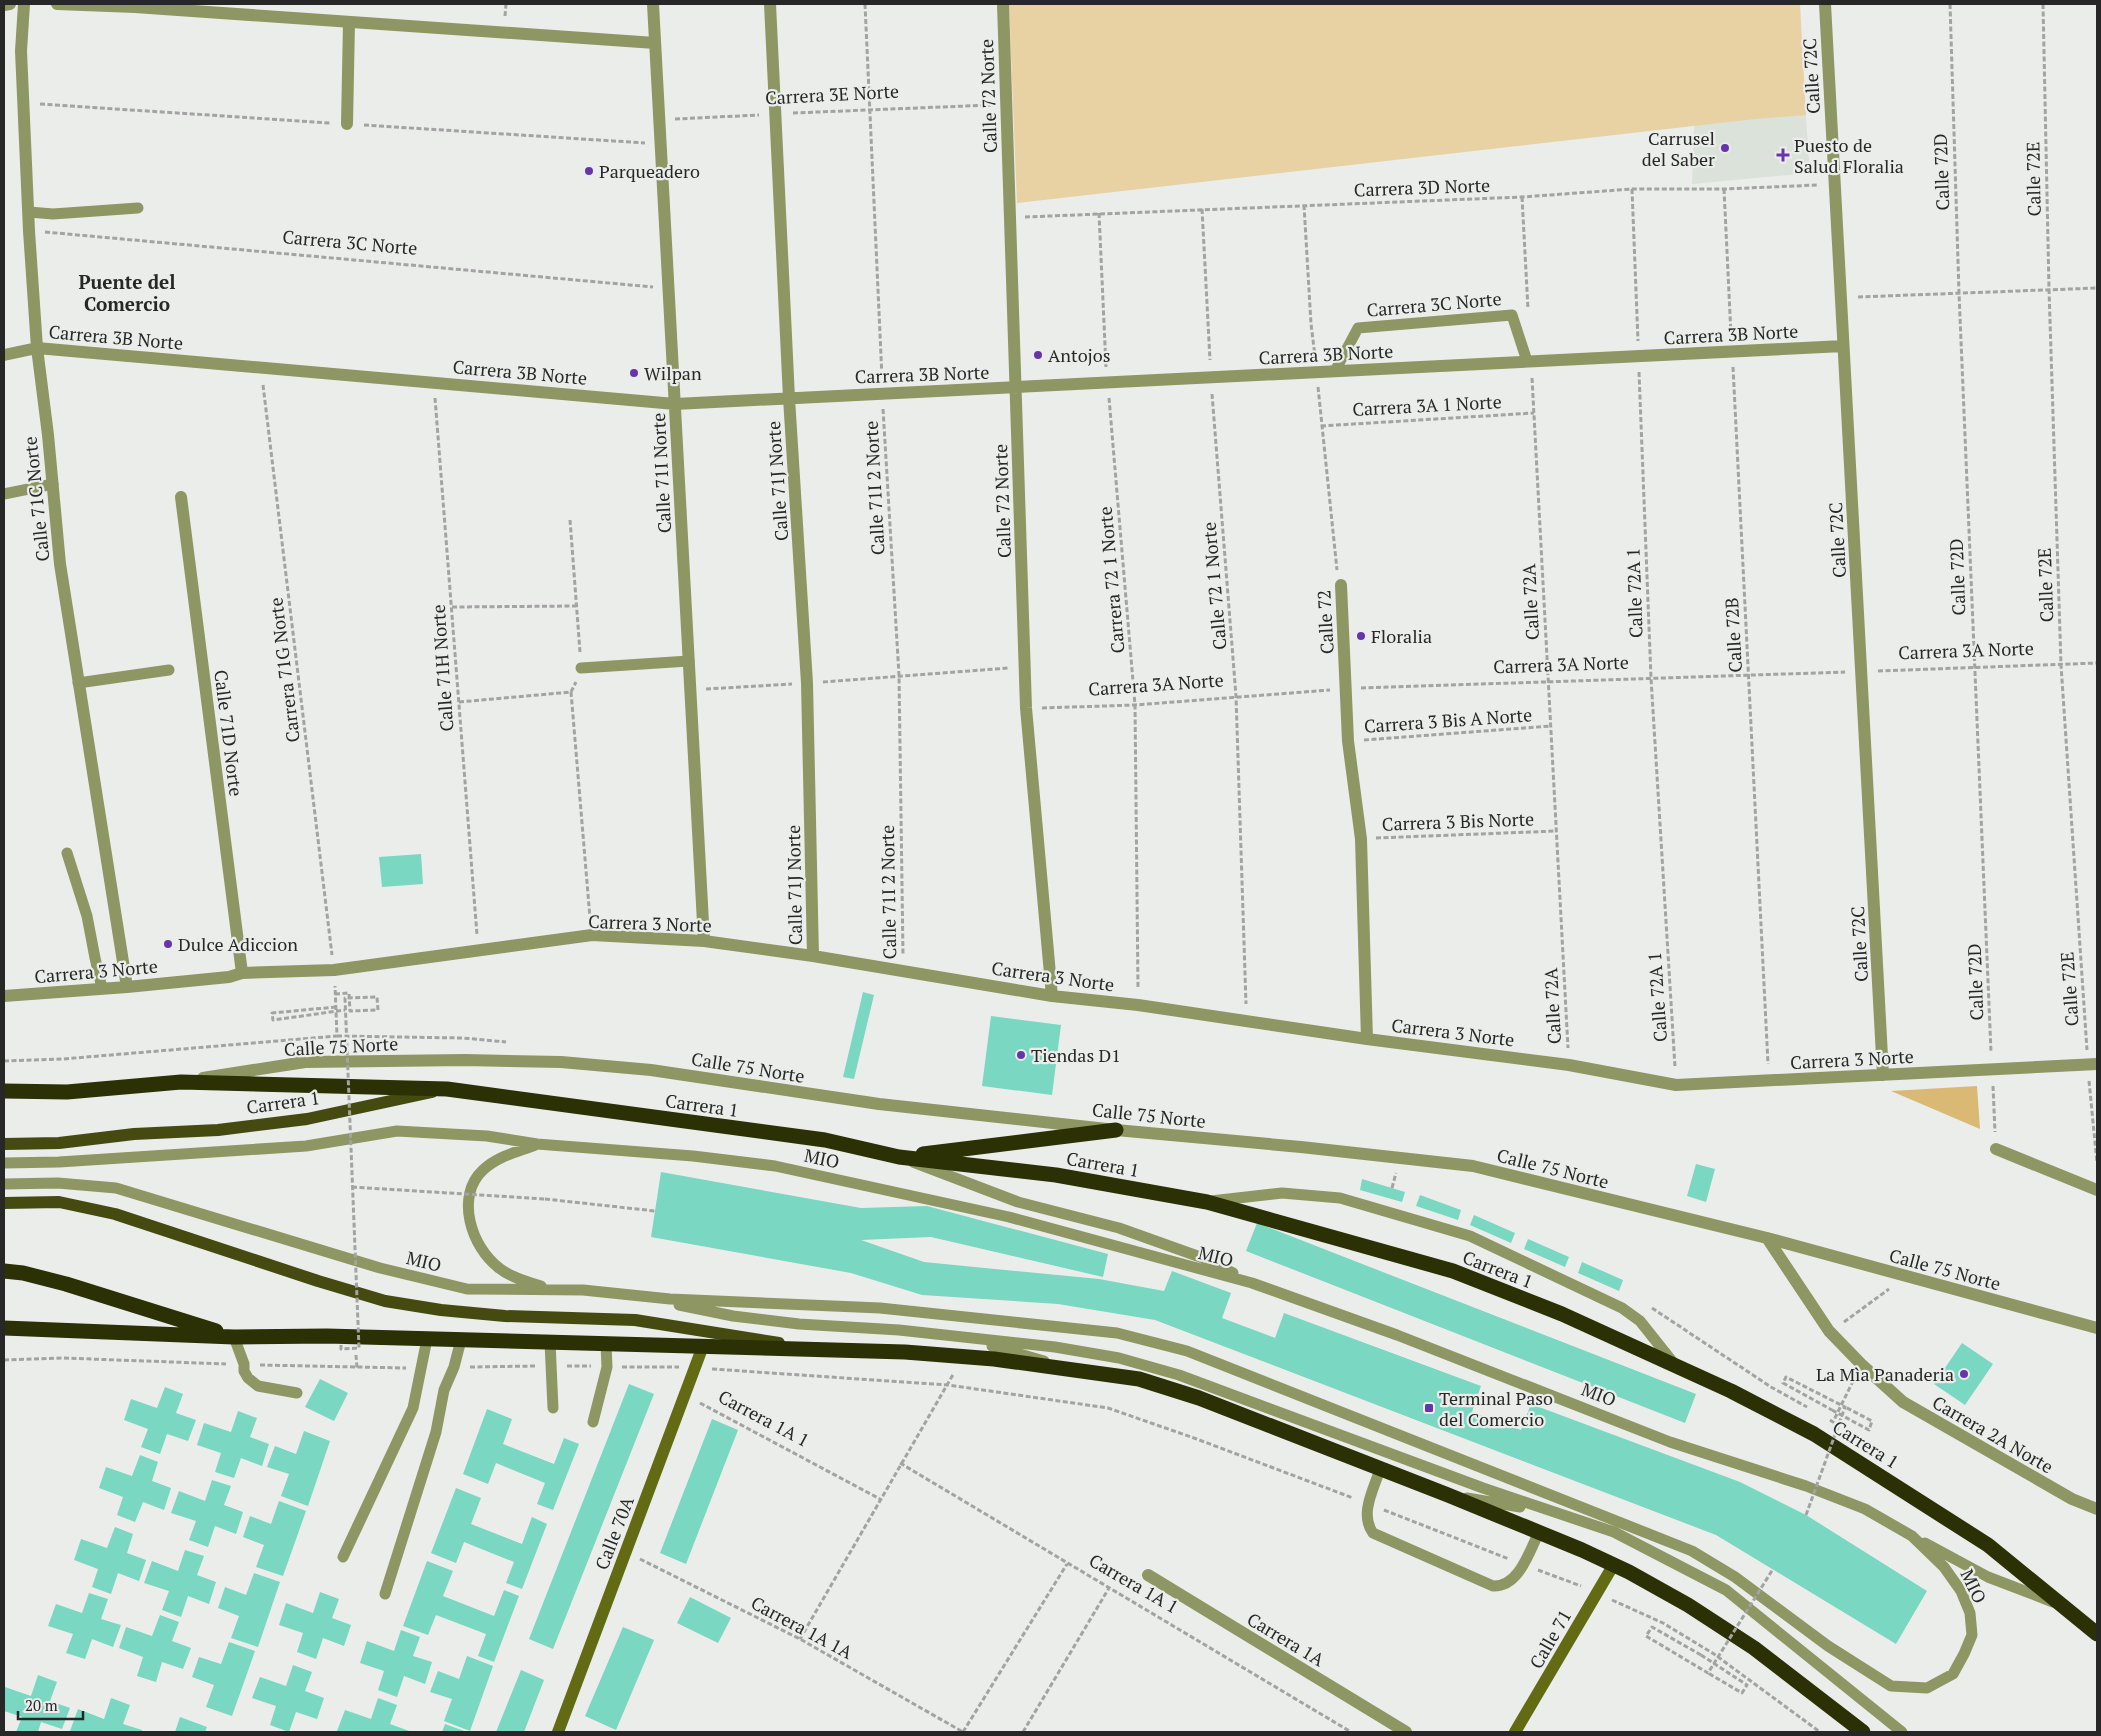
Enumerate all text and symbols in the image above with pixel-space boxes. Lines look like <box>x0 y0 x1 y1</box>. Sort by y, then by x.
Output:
street label: Calle 72 Norte <box>974 38 1002 154</box>
street label: Calle 72C <box>1797 38 1825 114</box>
street label: Carrera 3E Norte <box>764 79 900 109</box>
place label: Carrusel del Saber <box>1642 126 1715 171</box>
place label: Puesto de Salud Floralia <box>1794 133 1904 178</box>
street label: Calle 72D <box>1928 133 1954 211</box>
street label: Calle 72E <box>2020 141 2046 217</box>
marker: Carrusel del Saber <box>1719 142 1731 154</box>
marker: Puesto de Salud Floralia <box>1776 148 1790 162</box>
place label: Parqueadero <box>599 159 700 183</box>
marker: Parqueadero <box>583 165 595 177</box>
street label: Carrera 3D Norte <box>1353 173 1491 201</box>
street label: Carrera 3C Norte <box>282 224 418 260</box>
district label: Puente del Comercio <box>78 269 176 316</box>
street label: Carrera 3C Norte <box>1366 286 1502 322</box>
street label: Carrera 3B Norte <box>1663 318 1799 350</box>
street label: Carrera 3B Norte <box>48 319 184 355</box>
street label: Carrera 3B Norte <box>1258 338 1394 370</box>
place label: Antojos <box>1048 343 1111 367</box>
marker: Antojos <box>1032 349 1044 361</box>
street label: Carrera 3B Norte <box>452 354 588 390</box>
street label: Carrera 3B Norte <box>854 360 990 388</box>
place label: Wilpan <box>644 361 702 385</box>
marker: Wilpan <box>628 367 640 379</box>
street label: Carrera 3A 1 Norte <box>1352 389 1502 421</box>
street label: Calle 71I Norte <box>646 412 676 534</box>
street label: Calle 71J Norte <box>761 420 793 542</box>
street label: Calle 71I 2 Norte <box>858 420 890 556</box>
street label: Calle 71C Norte <box>17 435 55 563</box>
street label: Calle 72 Norte <box>988 443 1016 559</box>
street label: Calle 72C <box>1823 502 1851 578</box>
street label: Carrera 72 1 Norte <box>1093 506 1129 654</box>
street label: Calle 72 1 Norte <box>1196 521 1232 651</box>
street label: Calle 72D <box>1944 538 1970 616</box>
street label: Calle 72E <box>2032 547 2058 623</box>
street label: Calle 72A 1 <box>1620 548 1648 638</box>
street label: Calle 72A <box>1516 563 1544 641</box>
street label: Calle 72 <box>1311 589 1339 655</box>
street label: Carrera 71G Norte <box>263 596 305 744</box>
street label: Calle 72B <box>1719 597 1747 673</box>
street label: Calle 71H Norte <box>426 604 458 732</box>
place label: Floralia <box>1371 624 1432 648</box>
marker: Floralia <box>1355 630 1367 642</box>
street label: Carrera 3A Norte <box>1898 636 2034 664</box>
street label: Carrera 3A Norte <box>1493 650 1629 678</box>
street label: Carrera 3A Norte <box>1088 667 1224 701</box>
street label: Calle 71D Norte <box>209 668 249 798</box>
street label: Carrera 3 Bis A Norte <box>1363 702 1533 738</box>
street label: Carrera 3 Bis Norte <box>1381 806 1535 836</box>
street label: Calle 71J Norte <box>781 825 807 945</box>
street label: Calle 71I 2 Norte <box>875 825 901 959</box>
street label: Calle 72C <box>1845 906 1873 982</box>
street label: Carrera 3 Norte <box>588 909 712 937</box>
place label: Dulce Adiccion <box>178 932 298 956</box>
marker: Dulce Adiccion <box>162 938 174 950</box>
street label: Calle 72D <box>1962 943 1988 1021</box>
street label: Calle 72A 1 <box>1642 951 1672 1043</box>
street label: Calle 72E <box>2054 951 2084 1027</box>
street label: Carrera 3 Norte <box>33 954 159 988</box>
street label: Carrera 3 Norte <box>990 956 1116 996</box>
street label: Calle 72A <box>1538 967 1566 1045</box>
street label: Carrera 3 Norte <box>1390 1013 1516 1051</box>
street label: Calle 75 Norte <box>283 1031 399 1061</box>
place label: Tiendas D1 <box>1031 1043 1121 1067</box>
street label: Carrera 3 Norte <box>1790 1044 1914 1074</box>
street label: Calle 75 Norte <box>690 1046 806 1088</box>
marker: Tiendas D1 <box>1015 1049 1027 1061</box>
street label: Carrera 1 <box>245 1085 321 1119</box>
street label: Carrera 1 <box>664 1088 740 1122</box>
street label: Calle 75 Norte <box>1091 1097 1207 1133</box>
street label: MIO <box>802 1143 842 1173</box>
street label: Calle 75 Norte <box>1495 1143 1611 1193</box>
street label: Carrera 1 <box>1065 1146 1141 1182</box>
street label: MIO <box>1196 1240 1236 1272</box>
street label: Calle 75 Norte <box>1887 1243 2003 1295</box>
street label: MIO <box>404 1245 444 1277</box>
street label: Carrera 1 <box>1459 1245 1537 1293</box>
place label: La Mìa Panaderia <box>1816 1362 1954 1386</box>
marker: La Mìa Panaderia <box>1958 1368 1970 1380</box>
street label: MIO <box>1578 1376 1620 1412</box>
street label: Carrera 1A 1 <box>714 1384 814 1452</box>
place label: Terminal Paso del Comercio <box>1439 1386 1553 1431</box>
street label: Carrera 2A Norte <box>1928 1390 2058 1478</box>
marker: Terminal Paso del Comercio <box>1423 1402 1435 1414</box>
street label: Carrera 1 <box>1828 1414 1904 1474</box>
street label: Calle 70A <box>589 1492 639 1573</box>
street label: Carrera 1A 1 <box>1085 1548 1183 1618</box>
street label: MIO <box>1955 1565 1993 1607</box>
street label: Carrera 1A 1A <box>747 1590 858 1664</box>
street label: Calle 71 <box>1524 1605 1576 1673</box>
street label: Carrera 1A <box>1243 1607 1330 1672</box>
scale bar <box>18 1688 82 1720</box>
text: 20 m <box>25 1695 58 1715</box>

